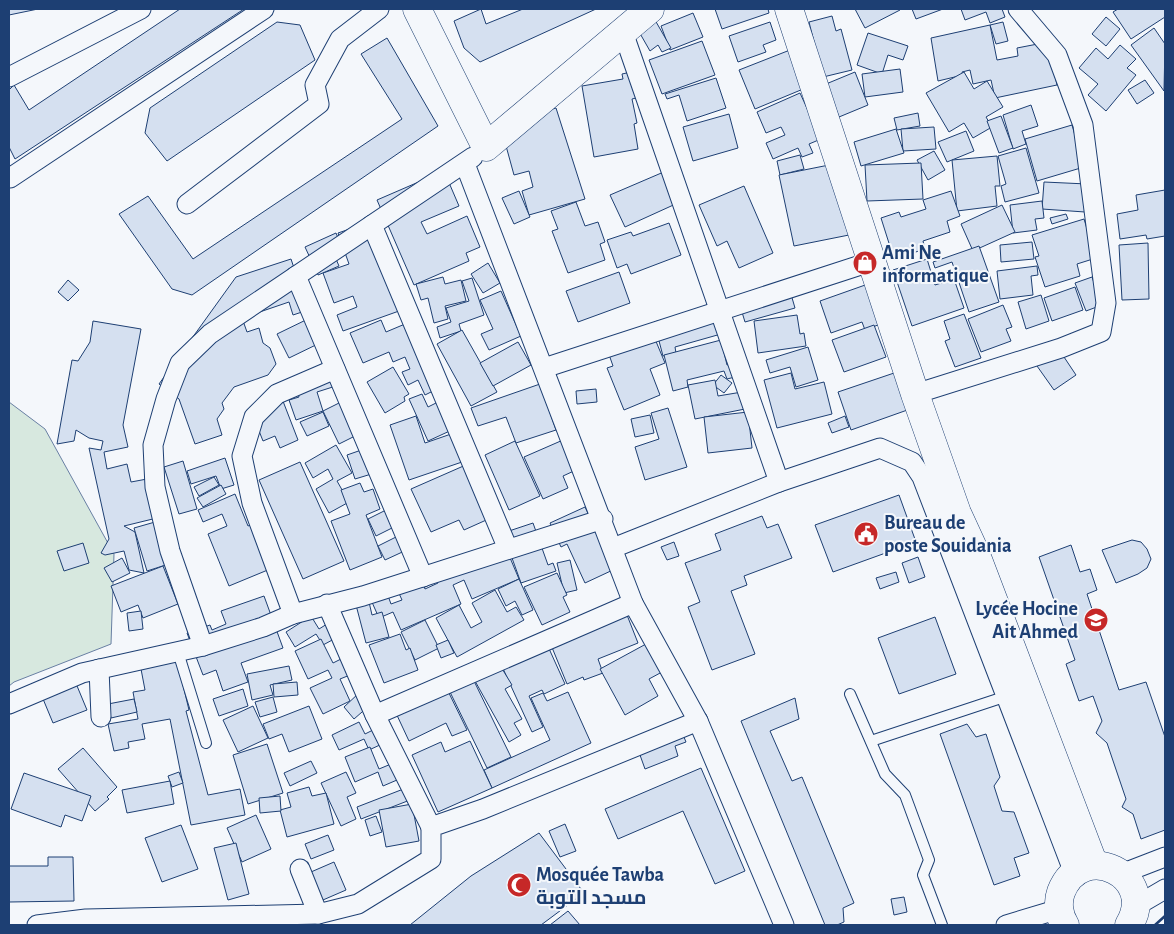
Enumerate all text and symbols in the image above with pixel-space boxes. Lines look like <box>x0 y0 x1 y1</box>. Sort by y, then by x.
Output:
place label: Ami Ne informatique <box>882 243 989 286</box>
shop icon: Ami Ne informatique <box>852 250 878 276</box>
place label: Bureau de poste Souidania <box>884 513 1012 556</box>
public building icon: Bureau de poste Souidania <box>853 521 879 547</box>
place label: Lycée Hocine Ait Ahmed <box>975 599 1078 642</box>
school or university icon: Lycée Hocine Ait Ahmed <box>1083 607 1109 633</box>
place label: Mosquée Tawba مسجد التوبة <box>536 865 665 909</box>
mosque icon: Mosquée Tawba مسجد التوبة <box>506 872 532 898</box>

